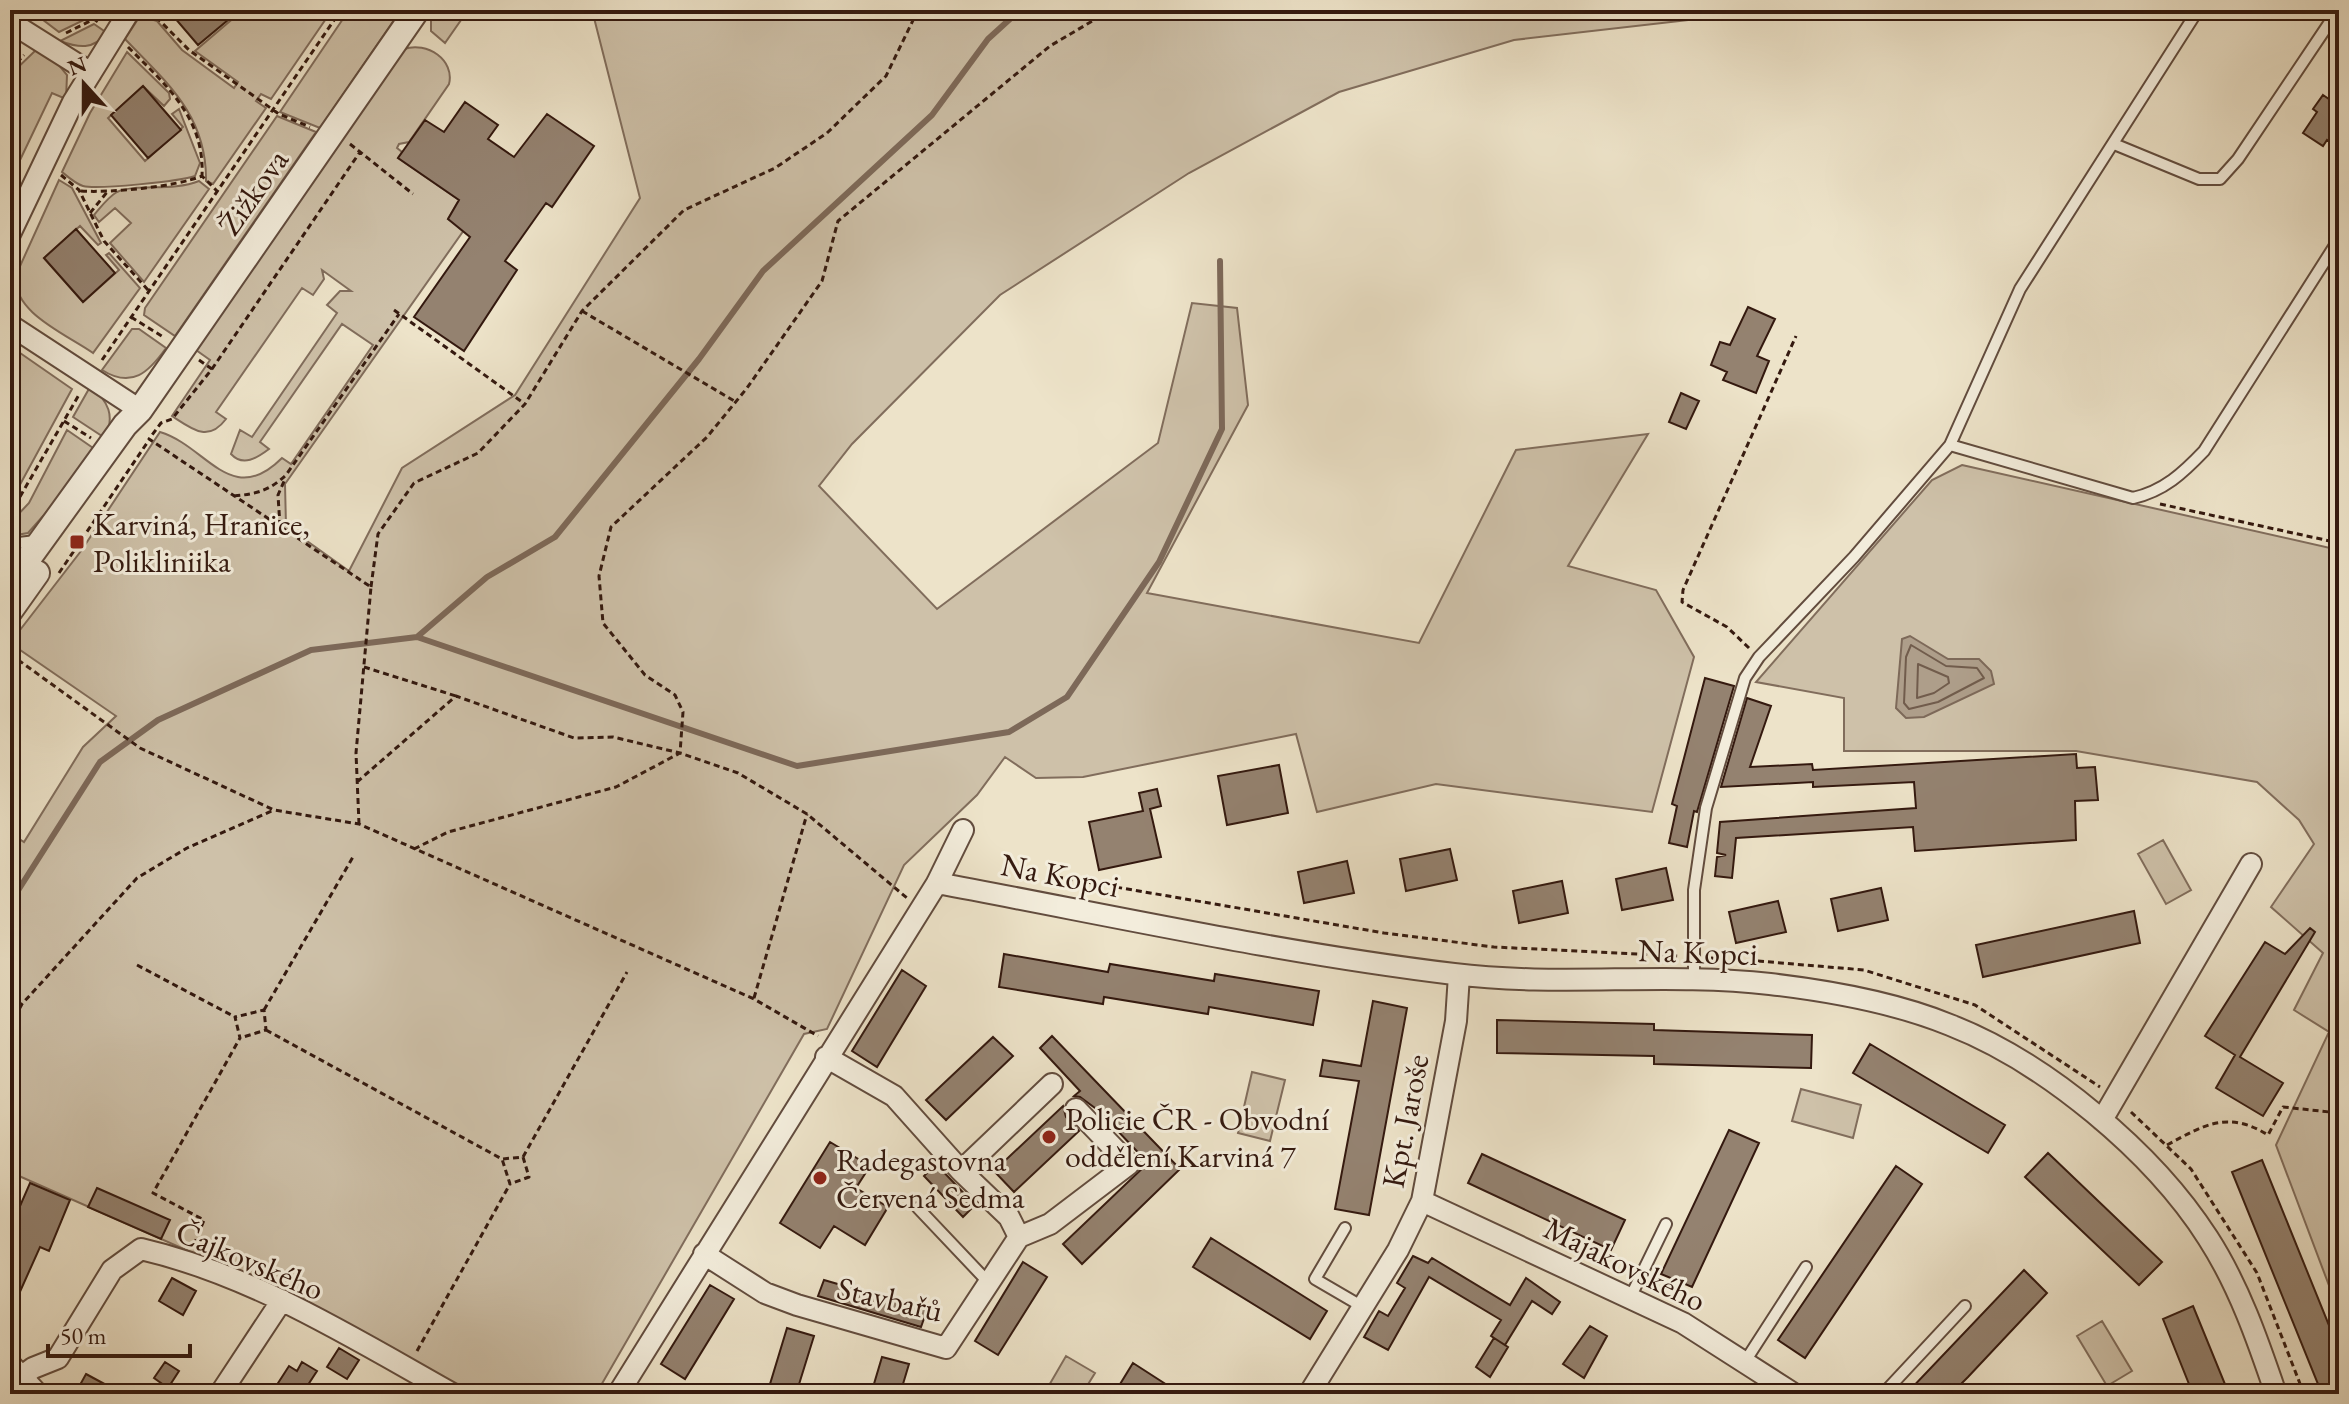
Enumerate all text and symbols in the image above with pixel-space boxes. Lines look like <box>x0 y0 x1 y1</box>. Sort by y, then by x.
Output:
north arrow <box>44 44 124 124</box>
text: N <box>64 49 91 83</box>
street label: Žižkova <box>208 140 298 243</box>
place label: Karviná, Hranice, Polikliniika <box>93 503 310 582</box>
marker: Karviná, Hranice, Polikliniika <box>68 533 86 551</box>
street label: Na Kopci <box>997 843 1123 907</box>
street label: Na Kopci <box>1637 929 1759 975</box>
street label: Kpt. Jaroše <box>1371 1051 1439 1191</box>
place label: Policie ČR - Obvodní oddělení Karviná 7 <box>1065 1098 1329 1177</box>
marker: Policie ČR - Obvodní oddělení Karviná 7 <box>1040 1128 1058 1146</box>
place label: Radegastovna Červená Sedma <box>836 1139 1025 1218</box>
marker: Radegastovna Červená Sedma <box>811 1169 829 1187</box>
street label: Majakovského <box>1537 1207 1713 1321</box>
street label: Čajkovského <box>170 1210 330 1310</box>
street label: Stavbařů <box>833 1266 947 1332</box>
scale bar <box>48 1308 190 1358</box>
text: 50 m <box>60 1320 107 1351</box>

